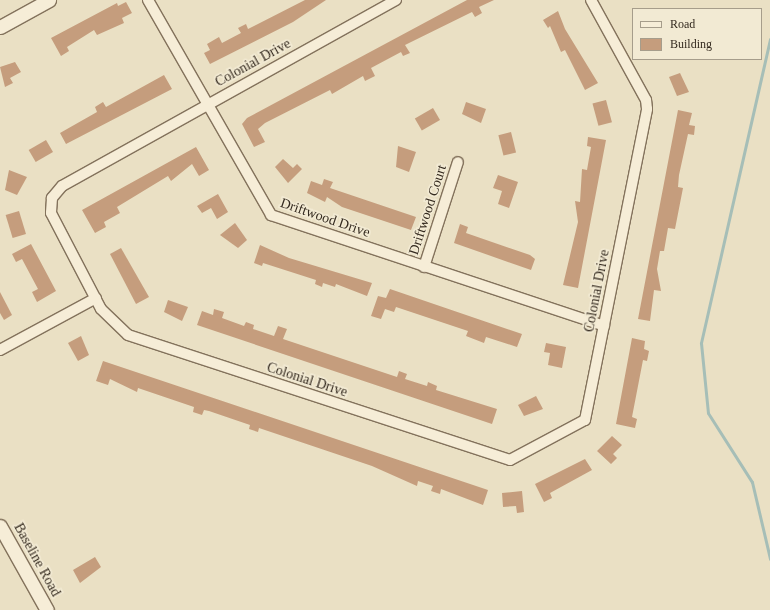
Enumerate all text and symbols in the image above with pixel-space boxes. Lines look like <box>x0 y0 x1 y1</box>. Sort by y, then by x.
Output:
legend <box>632 8 762 60</box>
text: Road <box>670 17 695 31</box>
street label: Colonial Drive <box>212 35 294 91</box>
text: Building <box>670 37 712 51</box>
street label: Driftwood Court <box>406 163 450 257</box>
street label: Driftwood Drive <box>278 195 372 241</box>
street label: Colonial Drive <box>581 248 613 334</box>
street label: Colonial Drive <box>265 359 349 401</box>
street label: Baseline Road <box>10 520 64 600</box>

